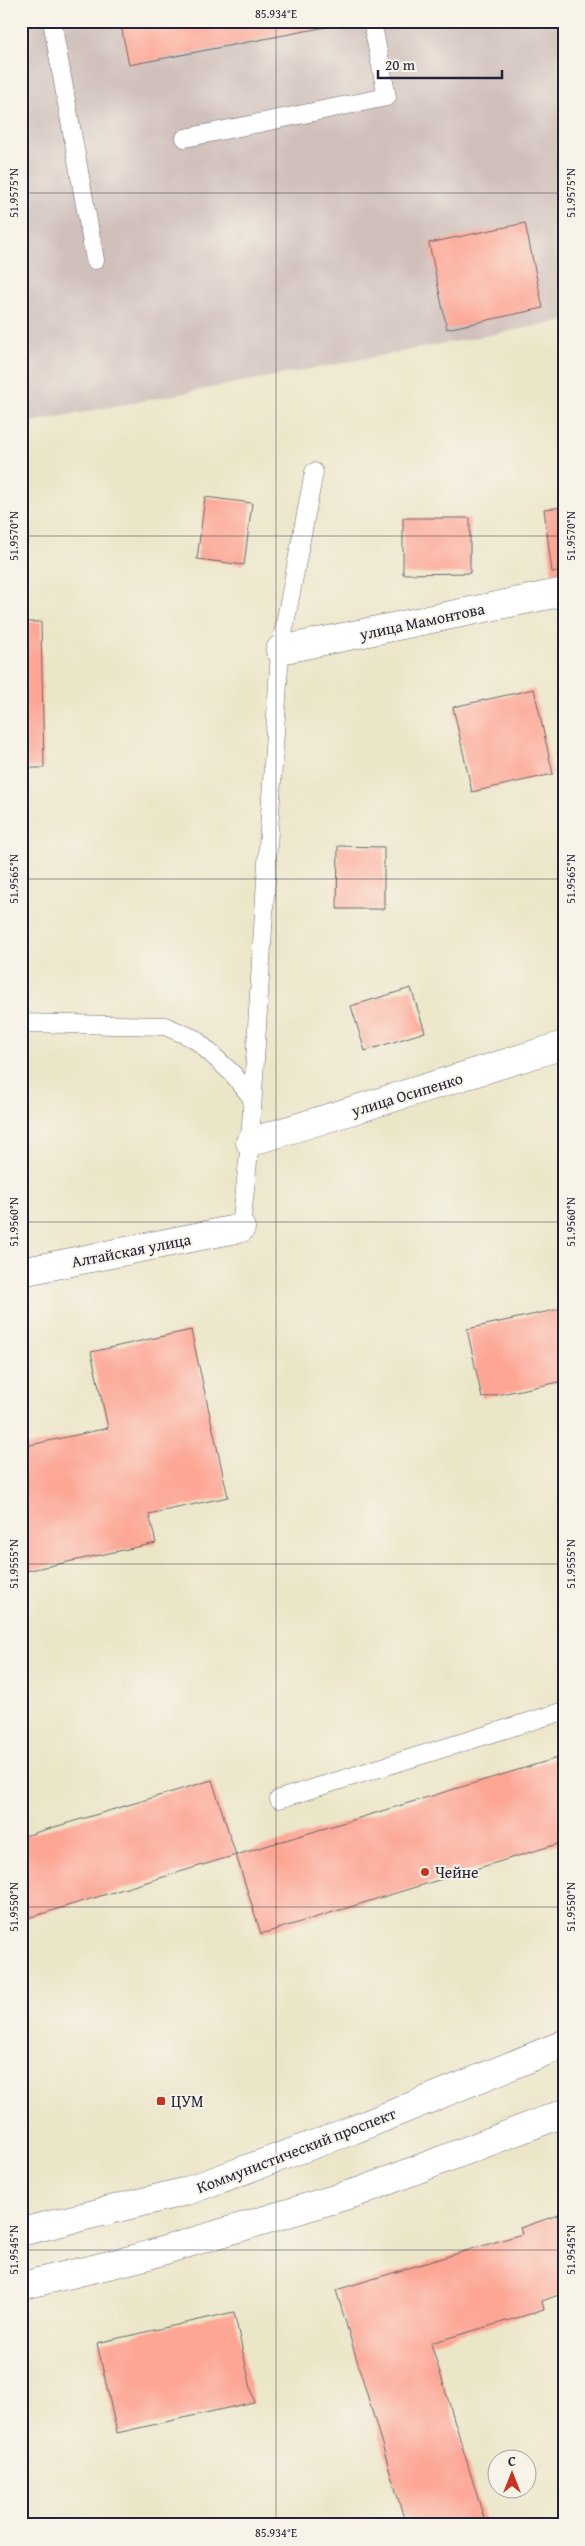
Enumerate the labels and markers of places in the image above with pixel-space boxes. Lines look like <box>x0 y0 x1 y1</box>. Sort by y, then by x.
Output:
place label: Чейне <box>435 1860 479 1884</box>
marker: Чейне <box>419 1866 431 1878</box>
place label: ЦУМ <box>171 2089 204 2113</box>
marker: ЦУМ <box>155 2095 167 2107</box>

